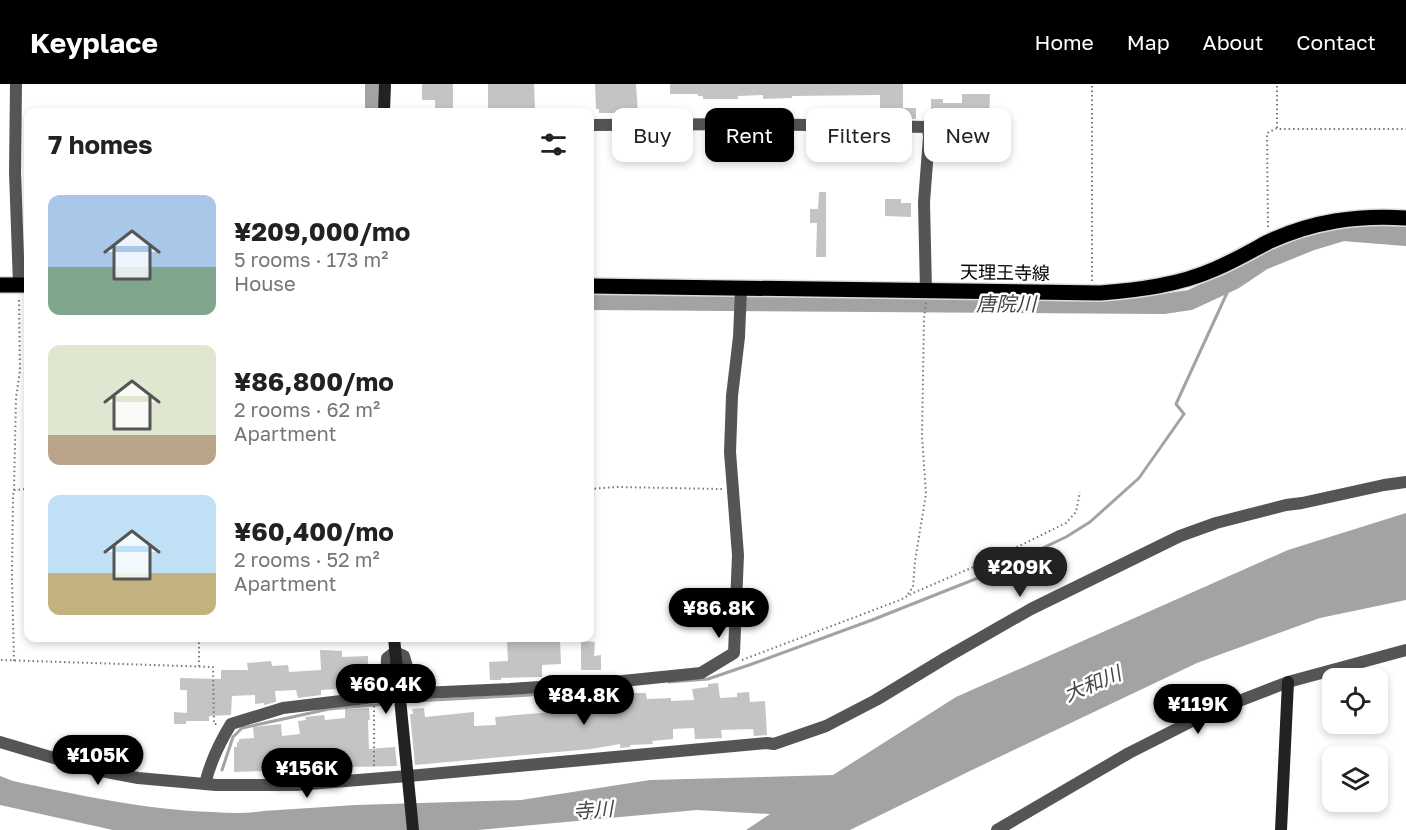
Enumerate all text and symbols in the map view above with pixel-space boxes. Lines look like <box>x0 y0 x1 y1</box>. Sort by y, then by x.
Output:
text: Keyplace <box>30 26 158 59</box>
text: Home <box>1034 29 1094 55</box>
text: Map <box>1127 29 1170 55</box>
text: About <box>1203 29 1263 55</box>
text: Contact <box>1296 29 1376 55</box>
chip: Buy <box>612 108 693 162</box>
chip: Rent <box>705 108 794 162</box>
chip: Filters <box>806 108 912 162</box>
chip: New <box>924 108 1011 162</box>
icon: filters <box>537 128 570 161</box>
text: 7 homes <box>48 129 153 160</box>
text: ¥209,000/mo <box>234 216 410 247</box>
icon: home <box>96 219 168 291</box>
text: 5 rooms · 173 m² <box>234 247 388 271</box>
street label: 天理王寺線 <box>960 260 1050 284</box>
text: House <box>234 271 296 295</box>
water label: 唐院川 <box>976 291 1038 315</box>
text: ¥86,800/mo <box>234 366 394 397</box>
icon: home <box>96 369 168 441</box>
text: 2 rooms · 62 m² <box>234 397 380 421</box>
text: Apartment <box>234 421 337 445</box>
text: ¥60,400/mo <box>234 516 394 547</box>
icon: home <box>96 519 168 591</box>
text: 2 rooms · 52 m² <box>234 547 380 571</box>
pin: ¥209K <box>978 547 1062 598</box>
text: ¥209K <box>987 554 1053 578</box>
text: Apartment <box>234 571 337 595</box>
pin: ¥86.8K <box>670 588 768 639</box>
text: ¥86.8K <box>683 595 755 619</box>
water label: 大和川 <box>1060 659 1126 706</box>
pin: ¥60.4K <box>337 664 435 715</box>
map controls <box>1322 668 1388 812</box>
button: locate <box>1322 668 1388 734</box>
text: ¥60.4K <box>350 671 422 695</box>
pin: ¥84.8K <box>535 675 633 726</box>
text: ¥84.8K <box>548 682 620 706</box>
pin: ¥119K <box>1156 684 1240 735</box>
text: ¥119K <box>1168 691 1229 715</box>
pin: ¥105K <box>56 735 140 786</box>
text: ¥105K <box>66 742 130 766</box>
button: layers <box>1322 746 1388 812</box>
pin: ¥156K <box>265 748 349 799</box>
text: ¥156K <box>276 755 338 779</box>
water label: 寺川 <box>572 795 616 822</box>

